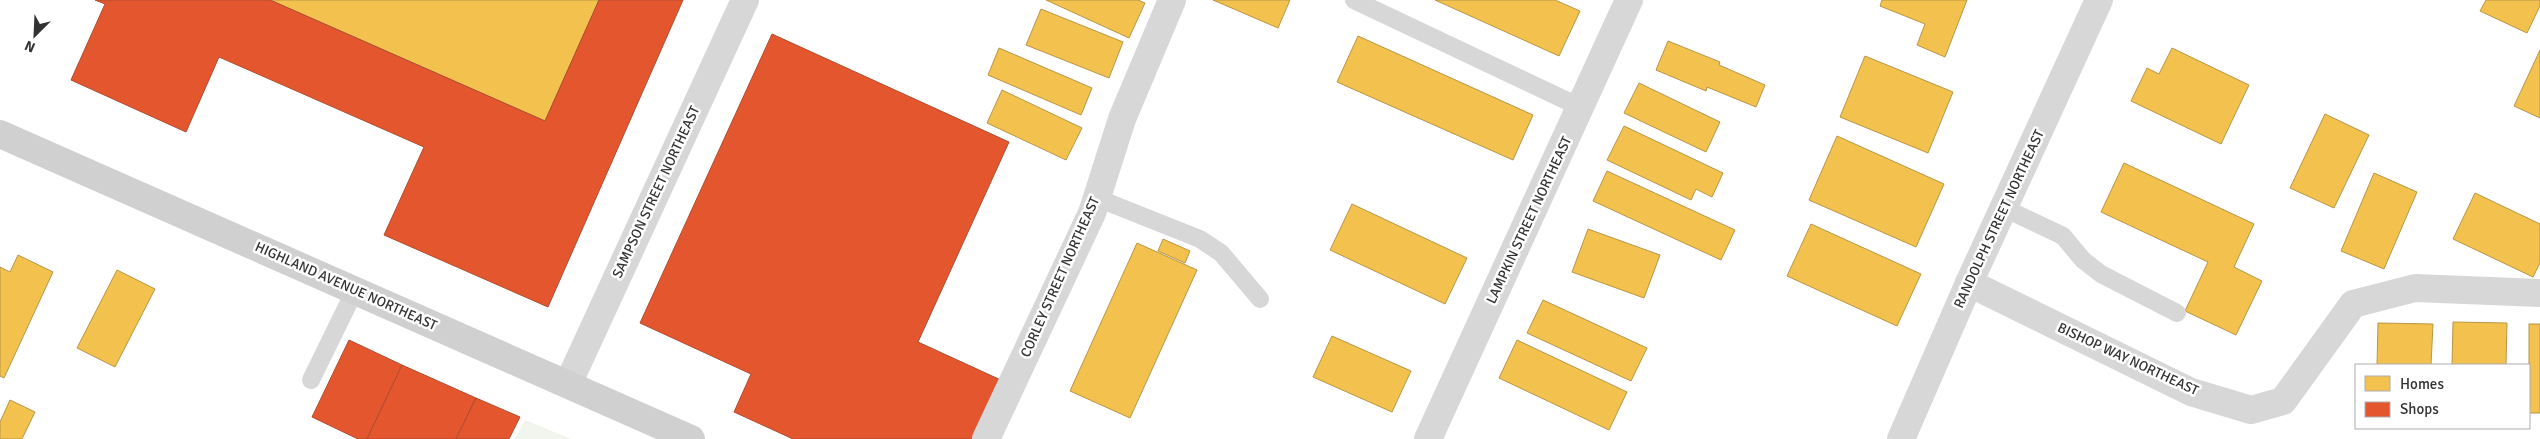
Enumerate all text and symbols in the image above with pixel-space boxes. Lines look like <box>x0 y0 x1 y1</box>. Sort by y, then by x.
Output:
north arrow <box>10 10 60 60</box>
text: N <box>22 37 38 56</box>
street label: SAMPSON STREET NORTHEAST <box>609 103 703 281</box>
street label: RANDOLPH STREET NORTHEAST <box>1950 127 2048 311</box>
street label: LAMPKIN STREET NORTHEAST <box>1483 134 1575 306</box>
street label: CORLEY STREET NORTHEAST <box>1017 194 1103 360</box>
street label: HIGHLAND AVENUE NORTHEAST <box>252 238 440 334</box>
street label: BISHOP WAY NORTHEAST <box>2055 319 2201 399</box>
legend <box>2355 364 2530 429</box>
text: Homes <box>2400 375 2444 393</box>
text: Shops <box>2400 400 2439 418</box>

